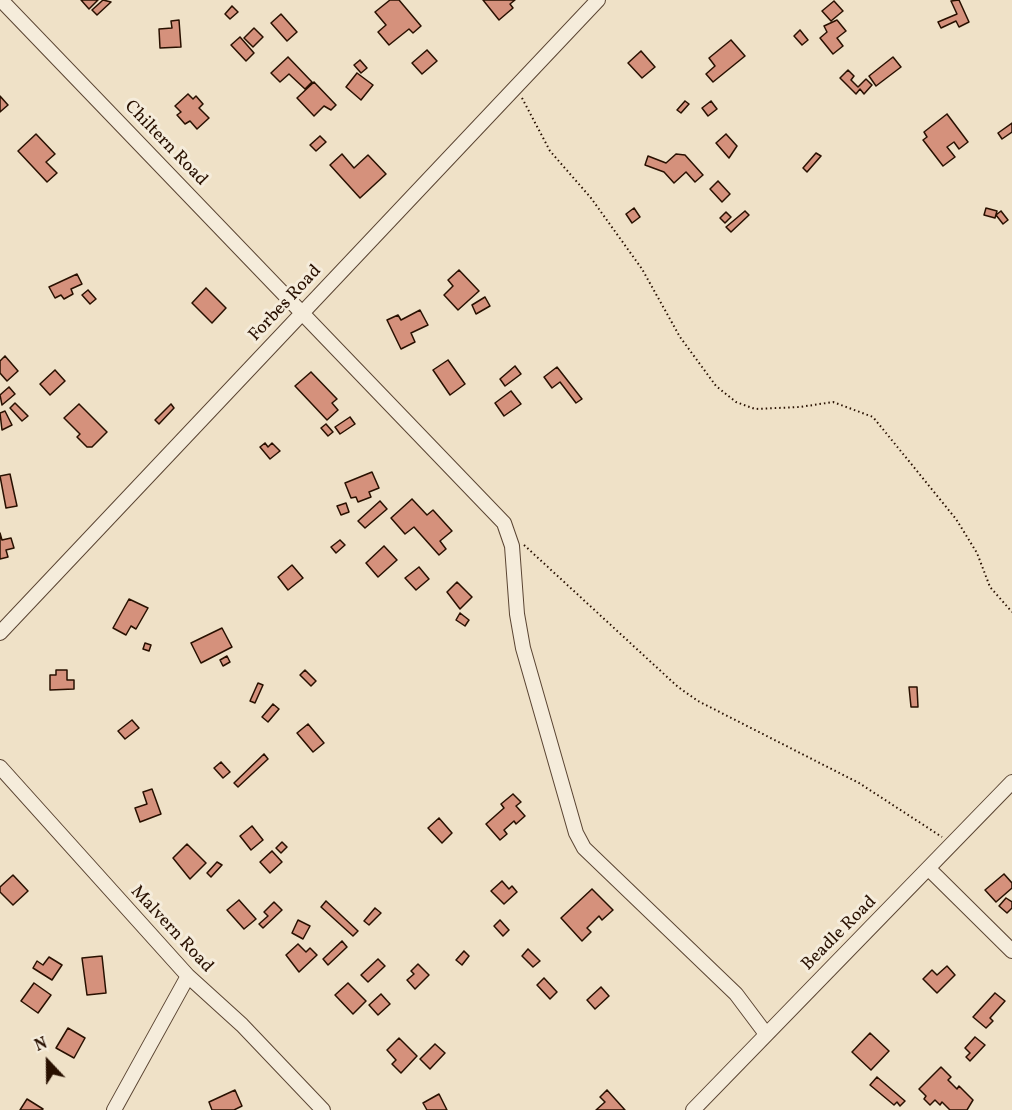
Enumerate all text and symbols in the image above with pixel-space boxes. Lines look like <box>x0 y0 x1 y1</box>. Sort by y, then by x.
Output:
street label: Chiltern Road <box>119 97 211 191</box>
street label: Forbes Road <box>245 261 327 347</box>
street label: Malvern Road <box>125 882 217 978</box>
street label: Beadle Road <box>798 892 882 976</box>
north arrow <box>18 1032 78 1092</box>
text: N <box>32 1033 51 1058</box>

